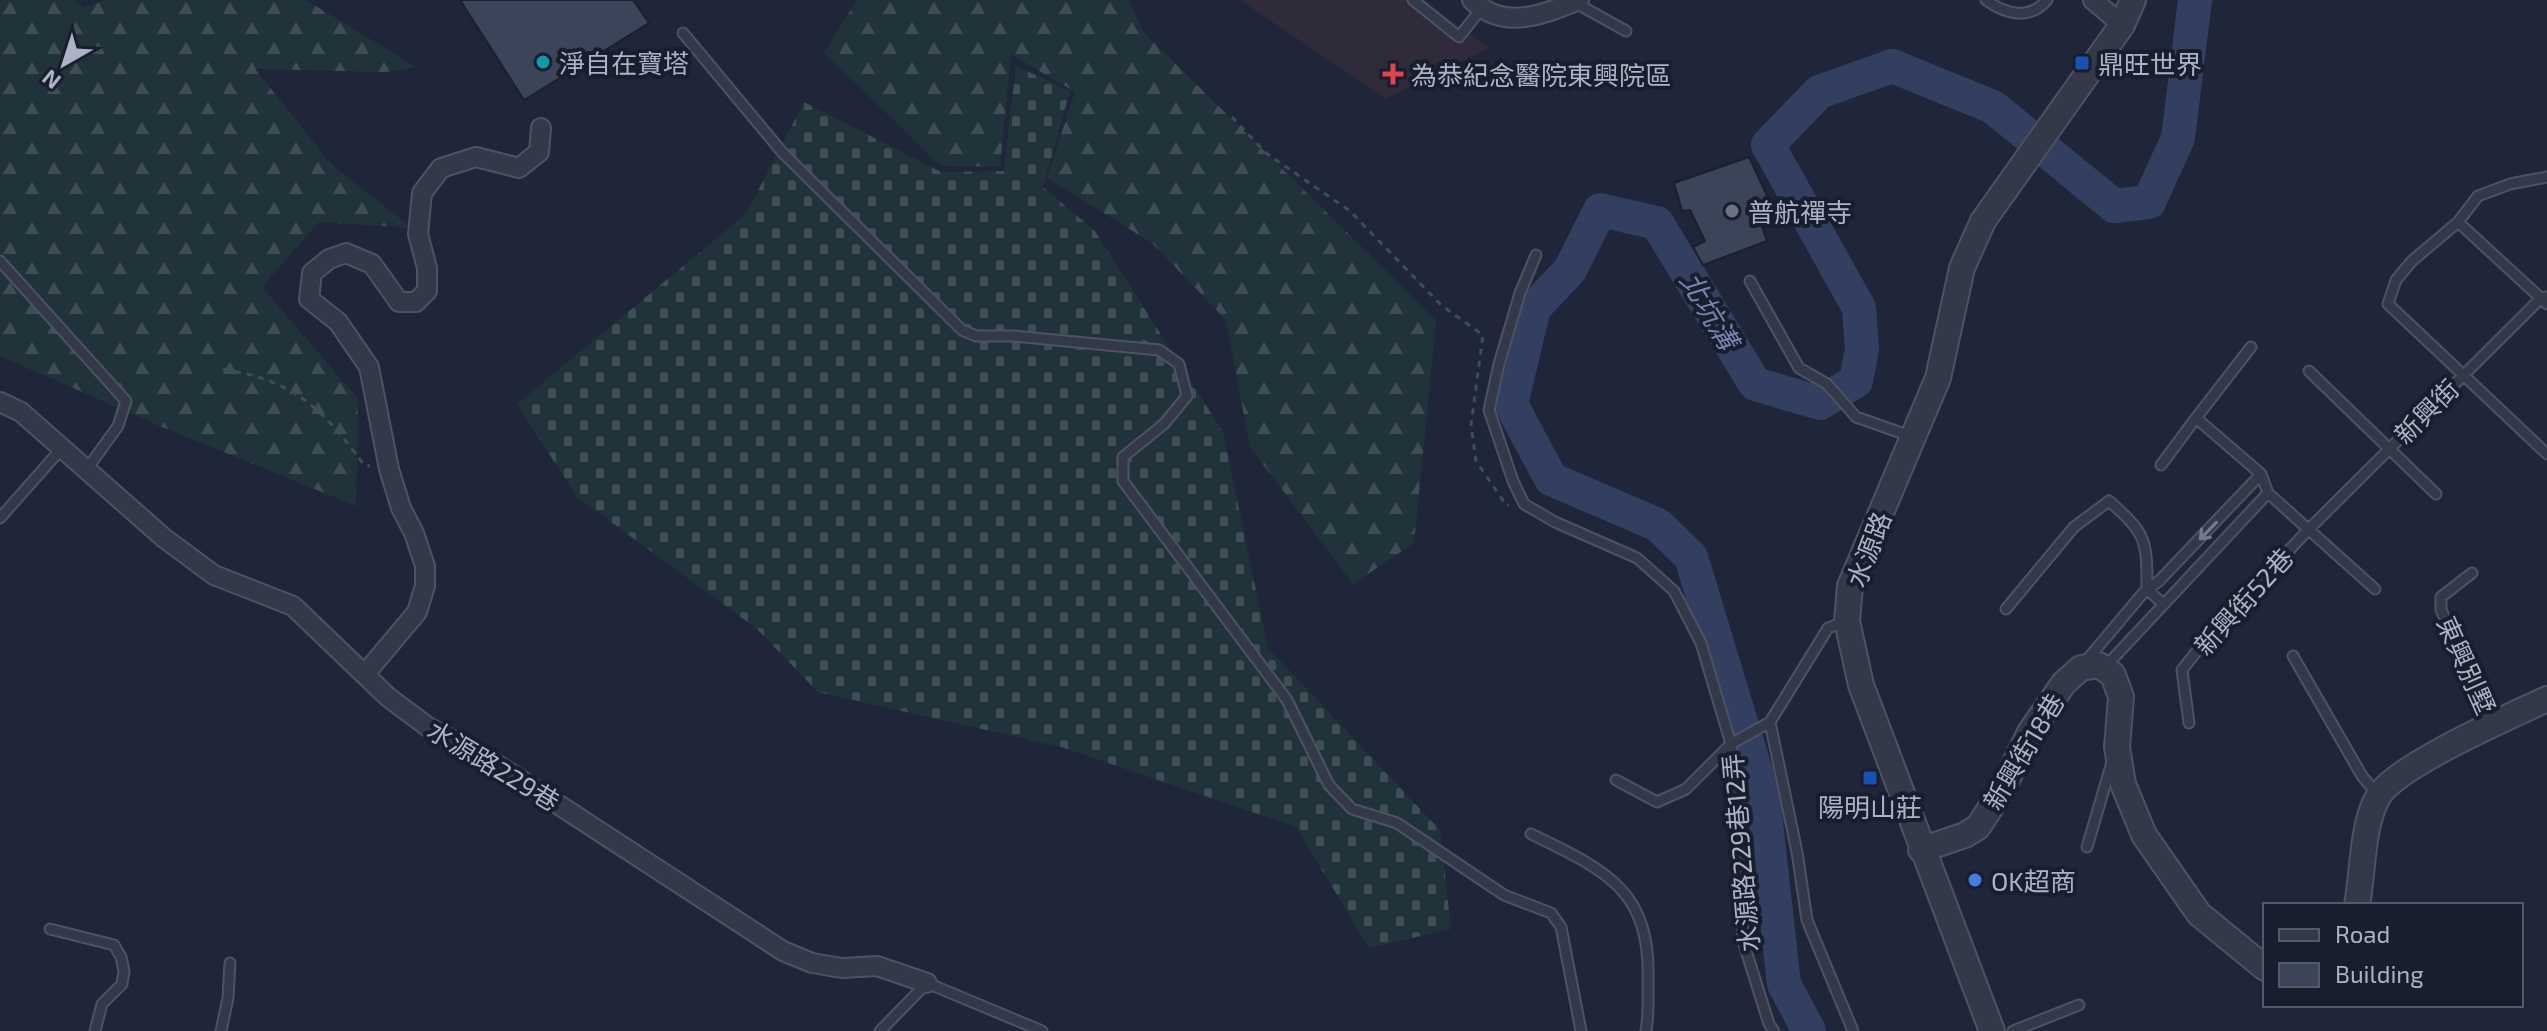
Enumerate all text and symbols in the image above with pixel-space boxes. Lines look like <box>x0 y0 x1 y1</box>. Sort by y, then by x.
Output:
north arrow <box>24 24 104 104</box>
place label: 淨自在寶塔 <box>559 47 689 78</box>
place label: 鼎旺世界 <box>2098 48 2202 79</box>
marker: 淨自在寶塔 <box>534 53 552 71</box>
marker: 鼎旺世界 <box>2073 54 2091 72</box>
place label: 為恭紀念醫院東興院區 <box>1411 59 1671 90</box>
marker: 為恭紀念醫院東興院區 <box>1382 63 1404 85</box>
text: N <box>36 65 65 95</box>
place label: 普航禪寺 <box>1748 196 1852 227</box>
marker: 普航禪寺 <box>1723 202 1741 220</box>
water label: 北坑溝 <box>1674 265 1748 358</box>
street label: 新興街 <box>2387 372 2465 450</box>
street label: 水源路 <box>1840 507 1896 591</box>
one-way arrow <box>2199 520 2217 540</box>
street label: 新興街52巷 <box>2187 541 2299 661</box>
street label: 東興別墅 <box>2432 611 2502 719</box>
street label: 新興街18巷 <box>1976 687 2070 815</box>
street label: 水源路229巷 <box>423 714 565 816</box>
street label: 水源路229巷12弄 <box>1716 752 1764 954</box>
marker: 陽明山莊 <box>1861 769 1879 787</box>
place label: 陽明山莊 <box>1818 791 1922 822</box>
place label: OK超商 <box>1991 865 2076 896</box>
marker: OK超商 <box>1966 871 1984 889</box>
legend <box>2263 903 2523 1007</box>
text: Road <box>2335 919 2390 948</box>
text: Building <box>2335 959 2424 988</box>

